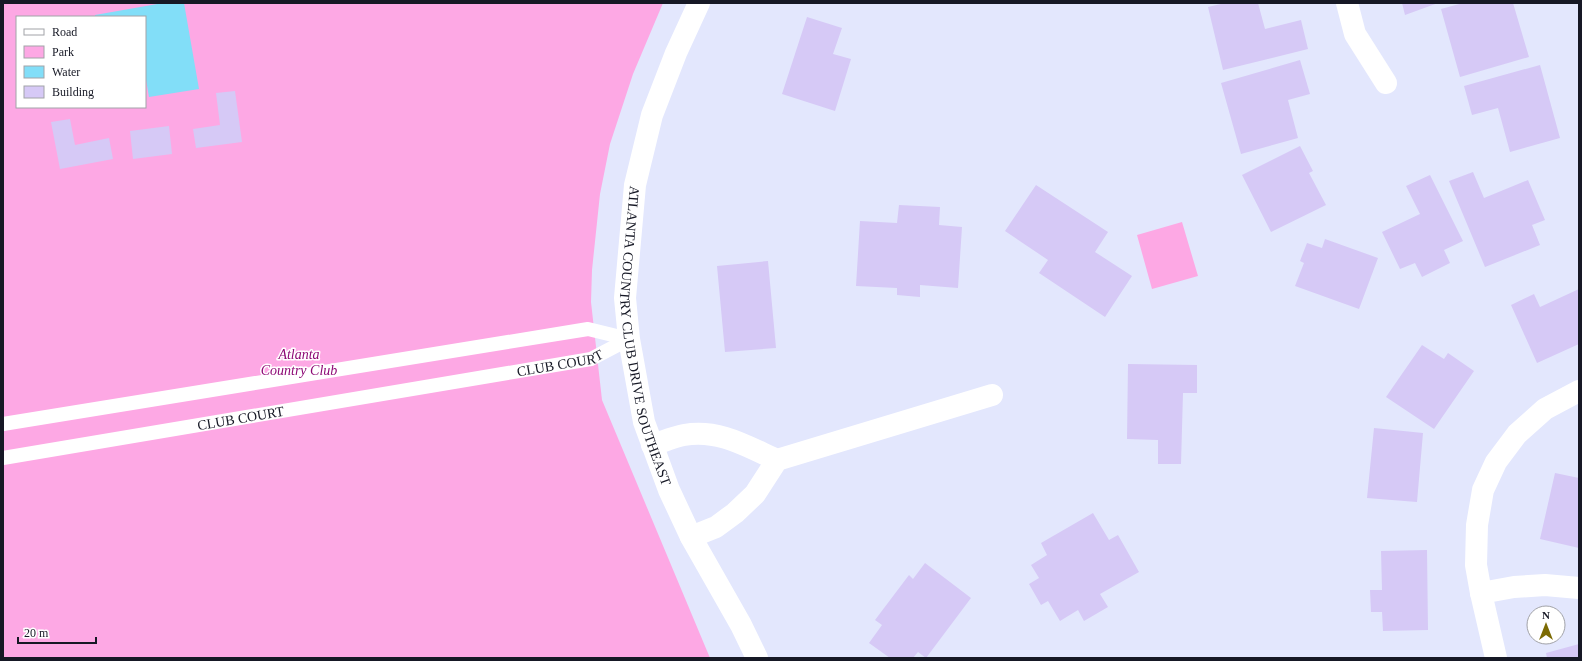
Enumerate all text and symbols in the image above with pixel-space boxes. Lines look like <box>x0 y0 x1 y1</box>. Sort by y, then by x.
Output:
legend <box>16 16 146 108</box>
text: Road <box>52 25 77 39</box>
text: Park <box>52 45 74 59</box>
text: Water <box>52 65 80 79</box>
text: Building <box>52 85 94 99</box>
street label: ATLANTA COUNTRY CLUB DRIVE SOUTHEAST <box>617 185 674 488</box>
street label: CLUB COURT <box>516 346 606 379</box>
park label: Atlanta Country Club <box>261 347 337 378</box>
street label: CLUB COURT <box>196 403 285 433</box>
north arrow <box>1526 605 1566 645</box>
text: N <box>1542 609 1550 621</box>
scale bar <box>18 619 96 645</box>
text: 20 m <box>24 626 49 640</box>

